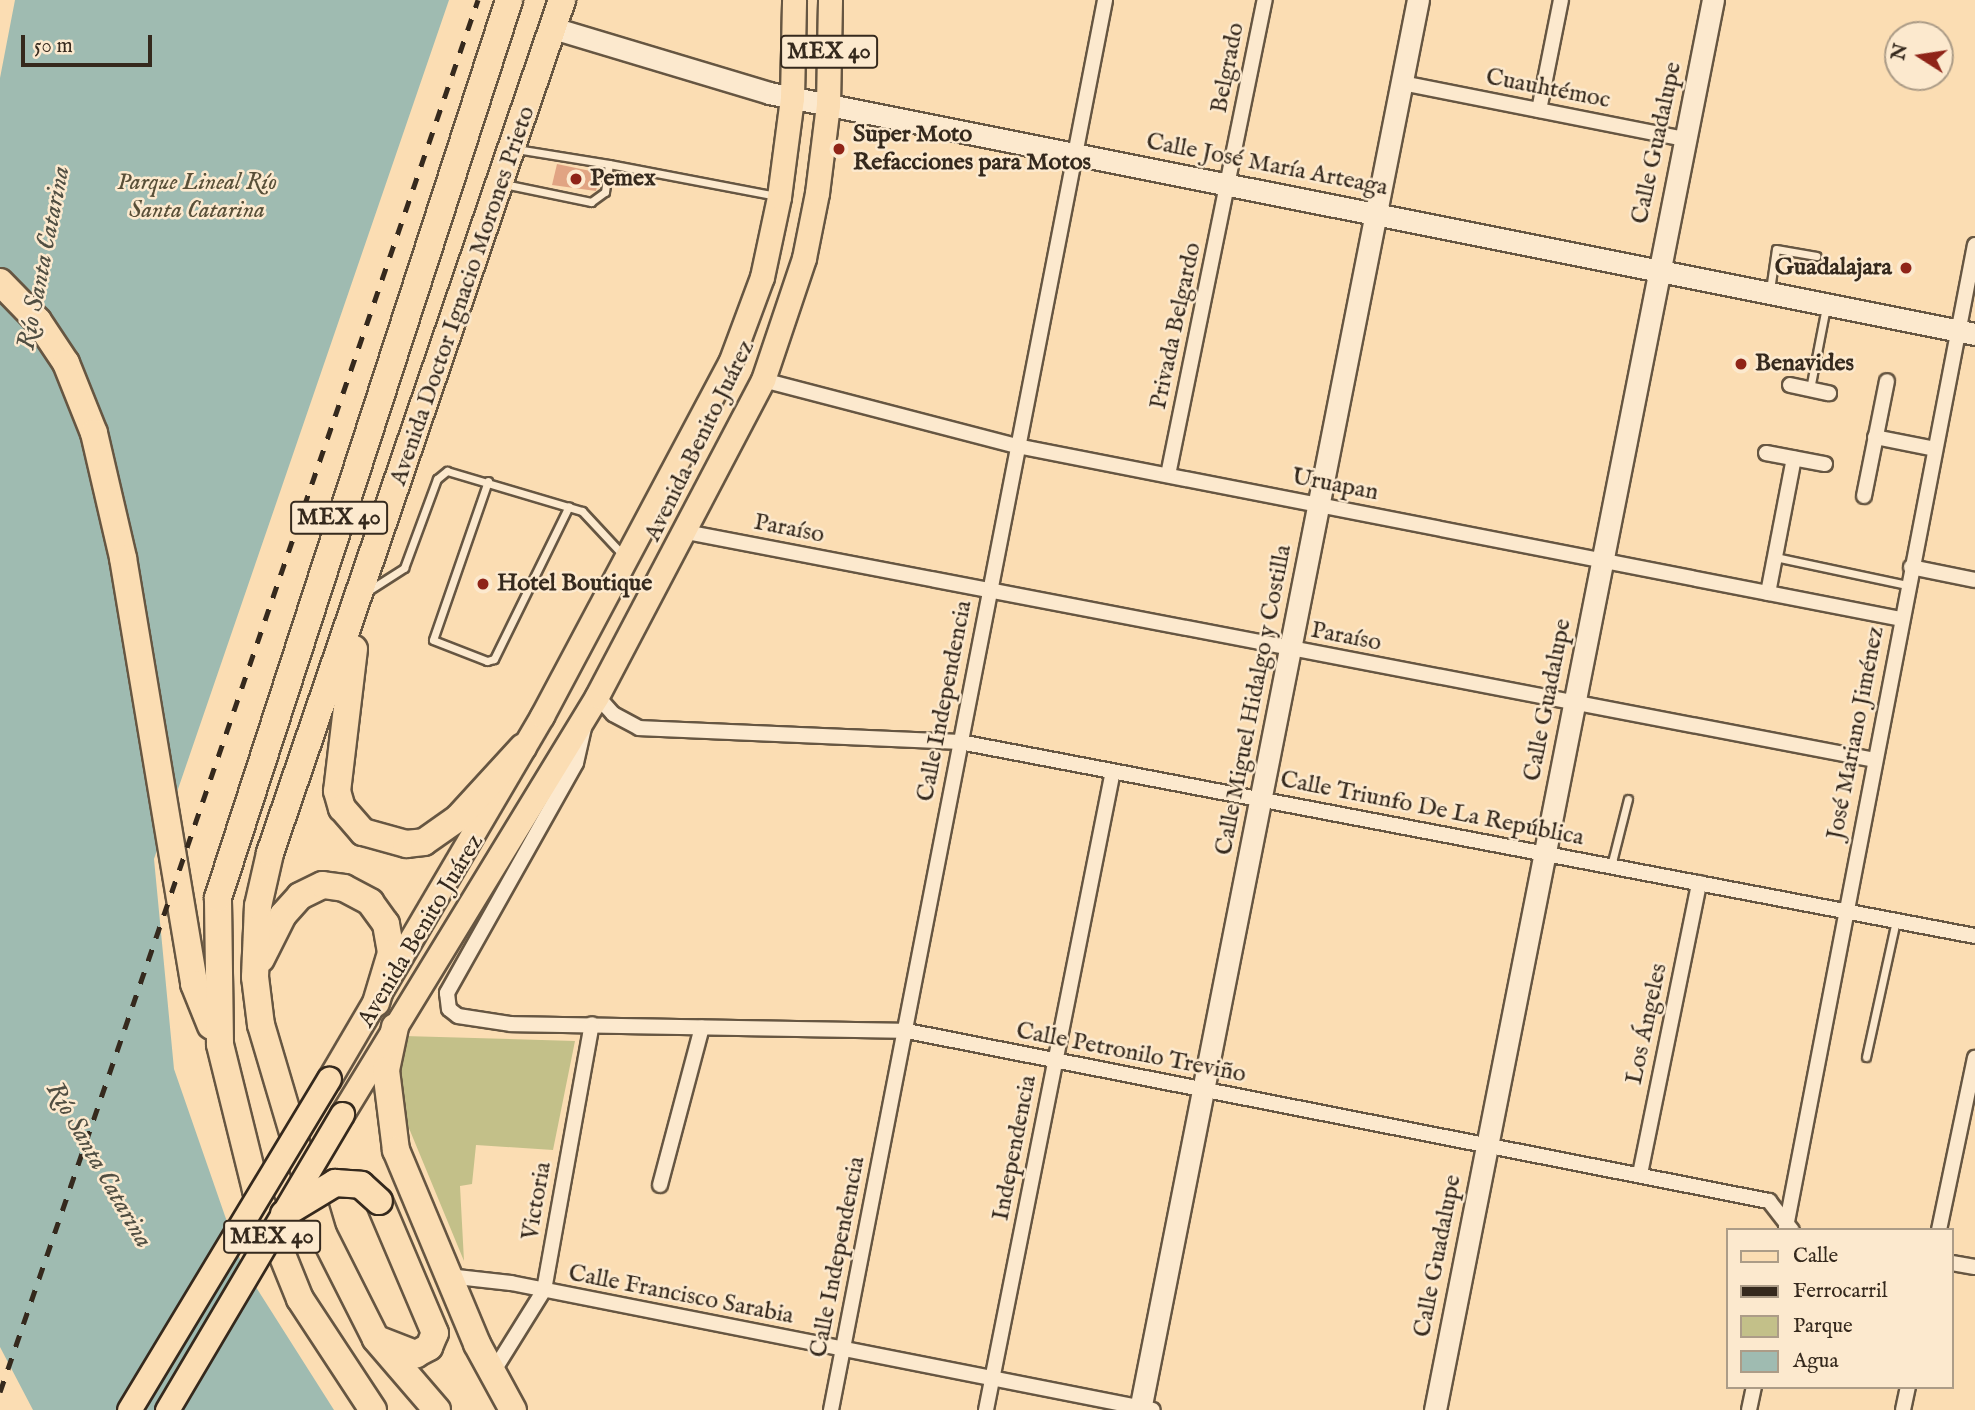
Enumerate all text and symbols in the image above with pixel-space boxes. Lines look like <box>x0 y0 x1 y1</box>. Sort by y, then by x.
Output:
street label: Belgrado <box>1205 20 1251 116</box>
scale bar <box>24 21 156 65</box>
north arrow <box>1884 21 1954 91</box>
road number: MEX 40 <box>780 32 878 72</box>
text: 50 m <box>34 33 73 60</box>
text: N <box>1887 42 1914 63</box>
street label: Calle Guadalupe <box>1626 59 1688 227</box>
street label: Cuauhtémoc <box>1483 63 1613 115</box>
street label: Avenida Doctor Ignacio Morones Prieto <box>384 103 542 489</box>
place label: Super Moto Refacciones para Motos <box>853 121 1091 177</box>
street label: Calle José María Arteaga <box>1144 127 1390 203</box>
marker: Super Moto Refacciones para Motos <box>831 141 847 157</box>
water label: Río Santa Catarina <box>11 163 77 353</box>
place label: Pemex <box>590 165 656 193</box>
park label: Parque Lineal Río Santa Catarina <box>117 169 277 225</box>
marker: Pemex <box>568 171 584 187</box>
street label: Privada Belgardo <box>1144 240 1208 412</box>
place label: Guadalajara <box>1775 254 1892 282</box>
marker: Guadalajara <box>1898 260 1914 276</box>
street label: Avenida Benito Juárez <box>639 336 761 546</box>
place label: Benavides <box>1755 350 1854 378</box>
marker: Benavides <box>1733 356 1749 372</box>
street label: Uruapan <box>1289 463 1381 507</box>
road number: MEX 40 <box>290 498 388 538</box>
street label: Paraíso <box>751 508 827 550</box>
street label: Calle Miguel Hidalgo y Costilla <box>1210 542 1298 858</box>
place label: Hotel Boutique <box>497 570 652 598</box>
marker: Hotel Boutique <box>475 576 491 592</box>
street label: Calle Independencia <box>911 598 979 804</box>
street label: Paraíso <box>1308 616 1384 658</box>
street label: Calle Guadalupe <box>1518 616 1578 784</box>
street label: José Mariano Jiménez <box>1821 624 1891 842</box>
street label: Calle Triunfo De La República <box>1278 765 1586 853</box>
street label: Avenida Benito Juárez <box>352 829 490 1033</box>
street label: Los Ángeles <box>1620 961 1674 1087</box>
street label: Calle Petronilo Treviño <box>1014 1017 1248 1089</box>
street label: Independencia <box>987 1073 1043 1223</box>
water label: Río Santa Catarina <box>39 1076 159 1254</box>
street label: Calle Independencia <box>804 1154 872 1360</box>
street label: Victoria <box>516 1160 558 1242</box>
street label: Calle Guadalupe <box>1408 1172 1468 1340</box>
road number: MEX 40 <box>223 1218 321 1256</box>
legend <box>1727 1228 1954 1389</box>
text: Calle <box>1793 1243 1838 1270</box>
street label: Calle Francisco Sarabia <box>566 1259 796 1331</box>
text: Ferrocarril <box>1793 1278 1887 1305</box>
text: Parque <box>1793 1313 1853 1340</box>
text: Agua <box>1793 1348 1839 1375</box>

